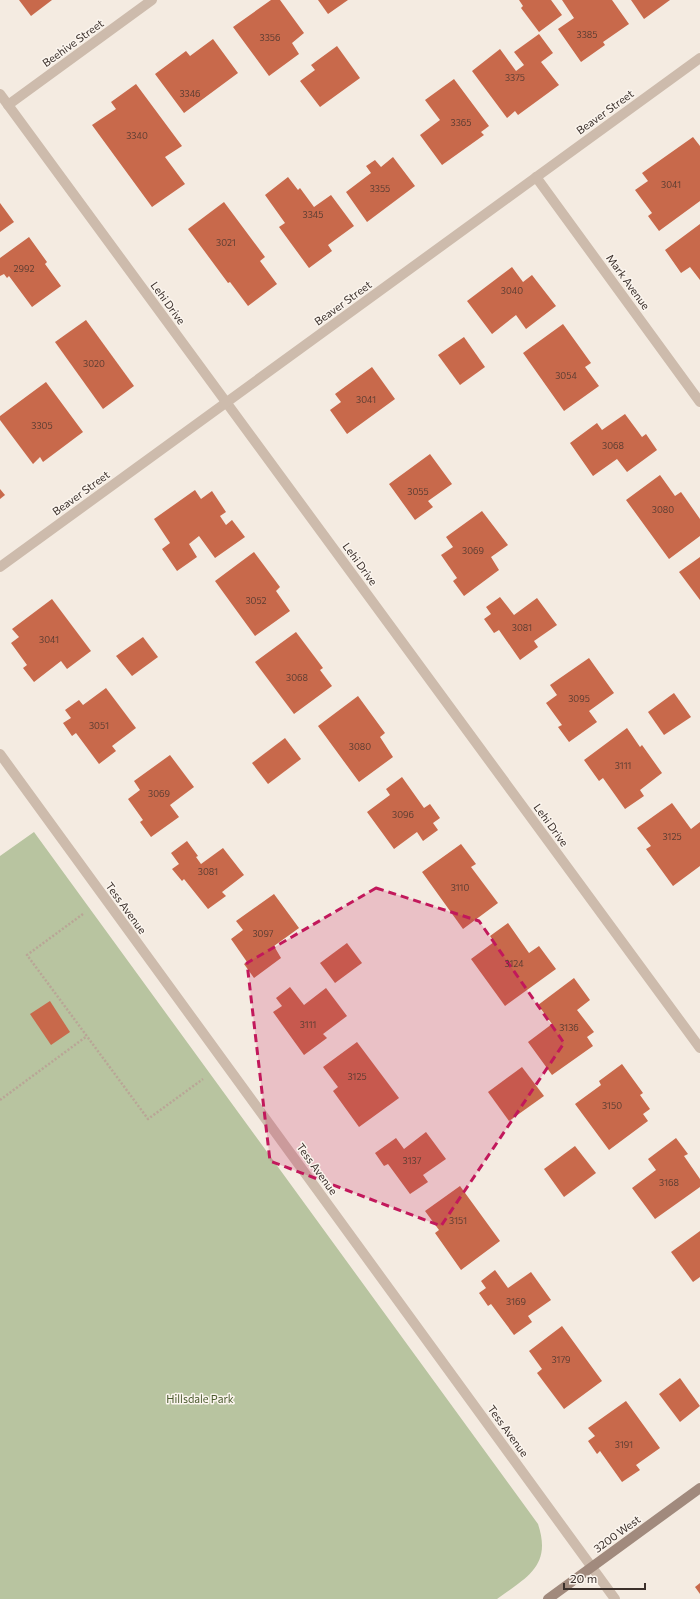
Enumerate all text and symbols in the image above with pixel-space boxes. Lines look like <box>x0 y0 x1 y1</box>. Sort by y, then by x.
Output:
street label: Beehive Street <box>40 16 106 69</box>
house number: 3385 <box>577 29 597 40</box>
house number: 3356 <box>260 32 280 43</box>
house number: 3375 <box>505 72 525 83</box>
street label: Beaver Street <box>574 86 636 137</box>
house number: 3346 <box>179 88 201 99</box>
house number: 3365 <box>451 117 471 128</box>
house number: 3340 <box>126 130 148 141</box>
house number: 3041 <box>661 179 681 190</box>
house number: 3355 <box>370 183 390 194</box>
house number: 3345 <box>303 209 323 220</box>
house number: 3021 <box>216 237 236 248</box>
street label: Mark Avenue <box>604 251 653 312</box>
house number: 2992 <box>14 263 34 274</box>
street label: Beaver Street <box>312 277 374 328</box>
street label: Lehi Drive <box>148 279 188 327</box>
house number: 3040 <box>501 285 523 296</box>
house number: 3020 <box>83 358 105 369</box>
house number: 3054 <box>555 370 577 381</box>
house number: 3041 <box>356 394 376 405</box>
house number: 3305 <box>31 420 53 431</box>
house number: 3068 <box>602 440 624 451</box>
street label: Beaver Street <box>50 467 112 518</box>
house number: 3055 <box>407 486 429 497</box>
house number: 3080 <box>652 504 674 515</box>
street label: Lehi Drive <box>340 540 380 588</box>
house number: 3069 <box>462 545 484 556</box>
house number: 3052 <box>245 595 267 606</box>
house number: 3081 <box>512 622 532 633</box>
house number: 3041 <box>39 634 59 645</box>
house number: 3068 <box>286 672 308 683</box>
house number: 3095 <box>568 693 590 704</box>
house number: 3051 <box>89 720 109 731</box>
house number: 3080 <box>349 741 371 752</box>
house number: 3111 <box>615 760 631 771</box>
house number: 3069 <box>148 788 170 799</box>
street label: Lehi Drive <box>531 801 571 849</box>
house number: 3096 <box>392 809 414 820</box>
house number: 3125 <box>662 831 682 842</box>
house number: 3081 <box>198 866 218 877</box>
street label: Tess Avenue <box>103 879 150 936</box>
house number: 3110 <box>451 882 469 893</box>
house number: 3097 <box>252 928 274 939</box>
house number: 3124 <box>504 958 524 969</box>
house number: 3111 <box>300 1019 316 1030</box>
house number: 3136 <box>559 1022 579 1033</box>
house number: 3125 <box>347 1071 367 1082</box>
house number: 3150 <box>602 1100 622 1111</box>
street label: Tess Avenue <box>294 1140 341 1197</box>
house number: 3137 <box>403 1155 422 1166</box>
house number: 3168 <box>659 1177 679 1188</box>
house number: 3151 <box>449 1215 467 1226</box>
house number: 3169 <box>506 1296 526 1307</box>
house number: 3179 <box>551 1354 571 1365</box>
park label: Hillsdale Park <box>166 1392 234 1405</box>
street label: Tess Avenue <box>485 1402 532 1459</box>
house number: 3191 <box>615 1439 633 1450</box>
street label: 3200 West <box>591 1512 643 1555</box>
scale bar <box>564 1565 645 1591</box>
text: 20 m <box>570 1571 597 1585</box>

